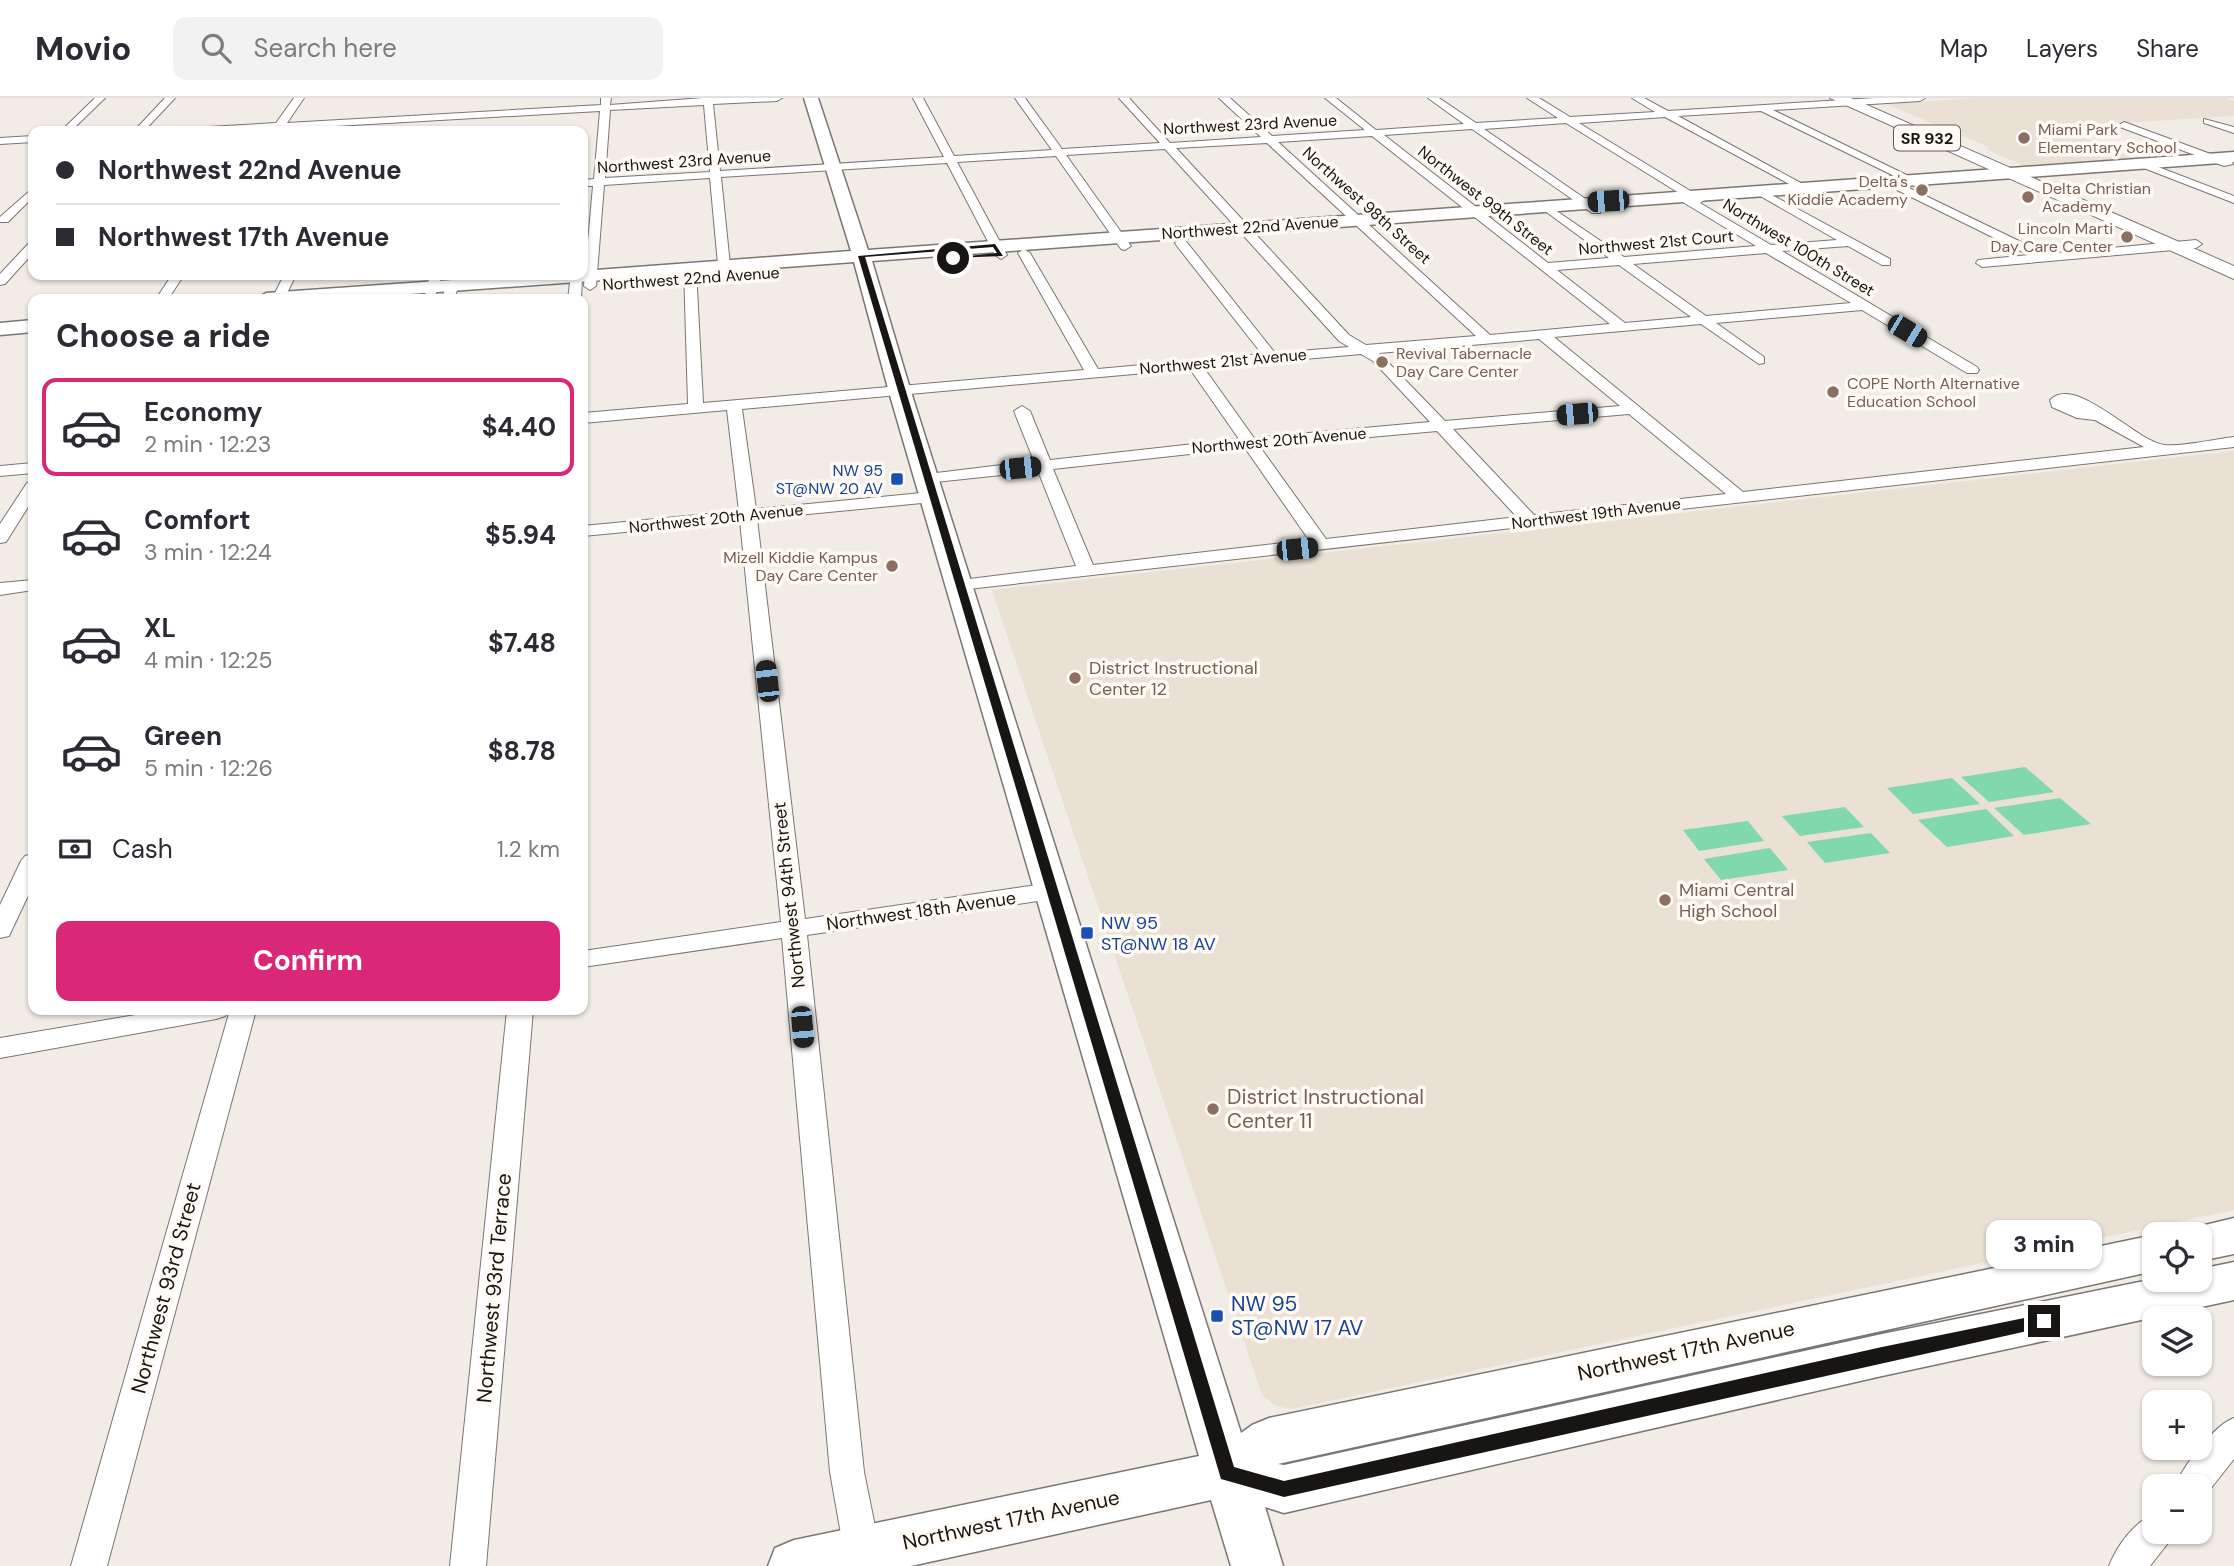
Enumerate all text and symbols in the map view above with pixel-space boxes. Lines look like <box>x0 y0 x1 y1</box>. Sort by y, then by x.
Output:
search box <box>173 17 663 80</box>
text: Movio <box>35 27 131 70</box>
icon: search <box>197 29 235 67</box>
text: Search here <box>253 31 397 65</box>
text: Map <box>1940 33 1988 64</box>
text: Layers <box>2026 33 2098 64</box>
text: Share <box>2136 33 2199 64</box>
street label: Northwest 23rd Avenue <box>1163 109 1338 140</box>
place label: Miami Park Elementary School <box>2038 119 2176 158</box>
road number: SR 932 <box>1894 126 1960 150</box>
marker: Miami Park Elementary School <box>2016 130 2032 146</box>
street label: Northwest 99th Street <box>1414 141 1558 260</box>
street label: Northwest 98th Street <box>1298 142 1435 269</box>
street label: Northwest 23rd Avenue <box>596 145 772 178</box>
text: Northwest 22nd Avenue <box>98 153 402 187</box>
place label: Delta's Kiddie Academy <box>1787 171 1908 210</box>
place label: Delta Christian Academy <box>2042 178 2151 217</box>
marker: Delta's Kiddie Academy <box>1914 182 1930 198</box>
car <box>1587 189 1630 213</box>
marker: Delta Christian Academy <box>2020 189 2036 205</box>
street label: Northwest 100th Street <box>1719 194 1878 301</box>
street label: Northwest 22nd Avenue <box>1161 211 1339 244</box>
place label: Lincoln Marti Day Care Center <box>1990 218 2113 257</box>
text: Northwest 17th Avenue <box>98 220 389 254</box>
street label: Northwest 21st Court <box>1577 225 1735 260</box>
marker: Lincoln Marti Day Care Center <box>2119 229 2135 245</box>
route start <box>937 242 969 274</box>
street label: Northwest 22nd Avenue <box>602 262 780 295</box>
car <box>1884 311 1931 351</box>
text: Choose a ride <box>56 315 271 357</box>
place label: Revival Tabernacle Day Care Center <box>1396 343 1532 382</box>
street label: Northwest 21st Avenue <box>1138 344 1308 379</box>
marker: Revival Tabernacle Day Care Center <box>1374 354 1390 370</box>
place label: COPE North Alternative Education School <box>1847 373 2020 412</box>
marker: COPE North Alternative Education School <box>1825 384 1841 400</box>
text: Economy <box>144 395 262 429</box>
icon: car <box>60 396 123 459</box>
car <box>1556 402 1599 426</box>
text: $4.40 <box>482 410 556 444</box>
street label: Northwest 20th Avenue <box>1191 422 1367 459</box>
text: 2 min · 12:23 <box>144 429 271 459</box>
car <box>999 455 1042 481</box>
place label: NW 95 ST@NW 20 AV <box>776 460 883 499</box>
marker: NW 95 ST@NW 20 AV <box>889 471 905 487</box>
street label: Northwest 19th Avenue <box>1510 493 1682 534</box>
street label: Northwest 20th Avenue <box>628 499 804 538</box>
text: Comfort <box>144 503 250 537</box>
icon: car <box>60 504 123 567</box>
text: $5.94 <box>485 518 556 552</box>
car <box>1276 536 1319 562</box>
text: 3 min · 12:24 <box>144 537 272 567</box>
place label: Mizell Kiddie Kampus Day Care Center <box>723 547 878 586</box>
marker: Mizell Kiddie Kampus Day Care Center <box>884 558 900 574</box>
text: XL <box>144 611 176 645</box>
icon: car <box>60 612 123 675</box>
text: $7.48 <box>488 626 556 660</box>
text: 4 min · 12:25 <box>144 645 272 675</box>
place label: District Instructional Center 12 <box>1089 656 1258 701</box>
car <box>755 659 780 703</box>
marker: District Instructional Center 12 <box>1067 670 1083 686</box>
text: Green <box>144 719 222 753</box>
icon: car <box>60 720 123 783</box>
text: $8.78 <box>488 734 556 768</box>
text: 5 min · 12:26 <box>144 753 273 783</box>
street label: Northwest 94th Street <box>767 801 811 989</box>
icon: cash <box>56 830 94 868</box>
text: Cash <box>112 832 173 866</box>
text: 1.2 km <box>497 834 560 864</box>
place label: Miami Central High School <box>1679 878 1794 923</box>
street label: Northwest 18th Avenue <box>825 886 1017 936</box>
marker: Miami Central High School <box>1657 892 1673 908</box>
place label: NW 95 ST@NW 18 AV <box>1101 911 1216 956</box>
button: Confirm <box>56 921 560 1001</box>
marker: NW 95 ST@NW 18 AV <box>1079 925 1095 941</box>
car <box>790 1005 815 1049</box>
place label: District Instructional Center 11 <box>1227 1083 1424 1135</box>
marker: District Instructional Center 11 <box>1205 1101 1221 1117</box>
street label: Northwest 93rd Terrace <box>470 1172 518 1404</box>
street label: Northwest 93rd Street <box>124 1179 208 1397</box>
callout: 3 min <box>1986 1220 2102 1268</box>
map controls <box>2142 1222 2212 1544</box>
button: locate <box>2142 1222 2212 1292</box>
text: 3 min <box>2013 1229 2075 1259</box>
place label: NW 95 ST@NW 17 AV <box>1231 1290 1363 1342</box>
route end <box>2028 1305 2060 1337</box>
button: layers <box>2142 1306 2212 1376</box>
marker: NW 95 ST@NW 17 AV <box>1209 1308 1225 1324</box>
street label: Northwest 17th Avenue <box>1575 1314 1797 1388</box>
button: + <box>2142 1390 2212 1460</box>
button: − <box>2142 1474 2212 1544</box>
street label: Northwest 17th Avenue <box>900 1483 1122 1557</box>

